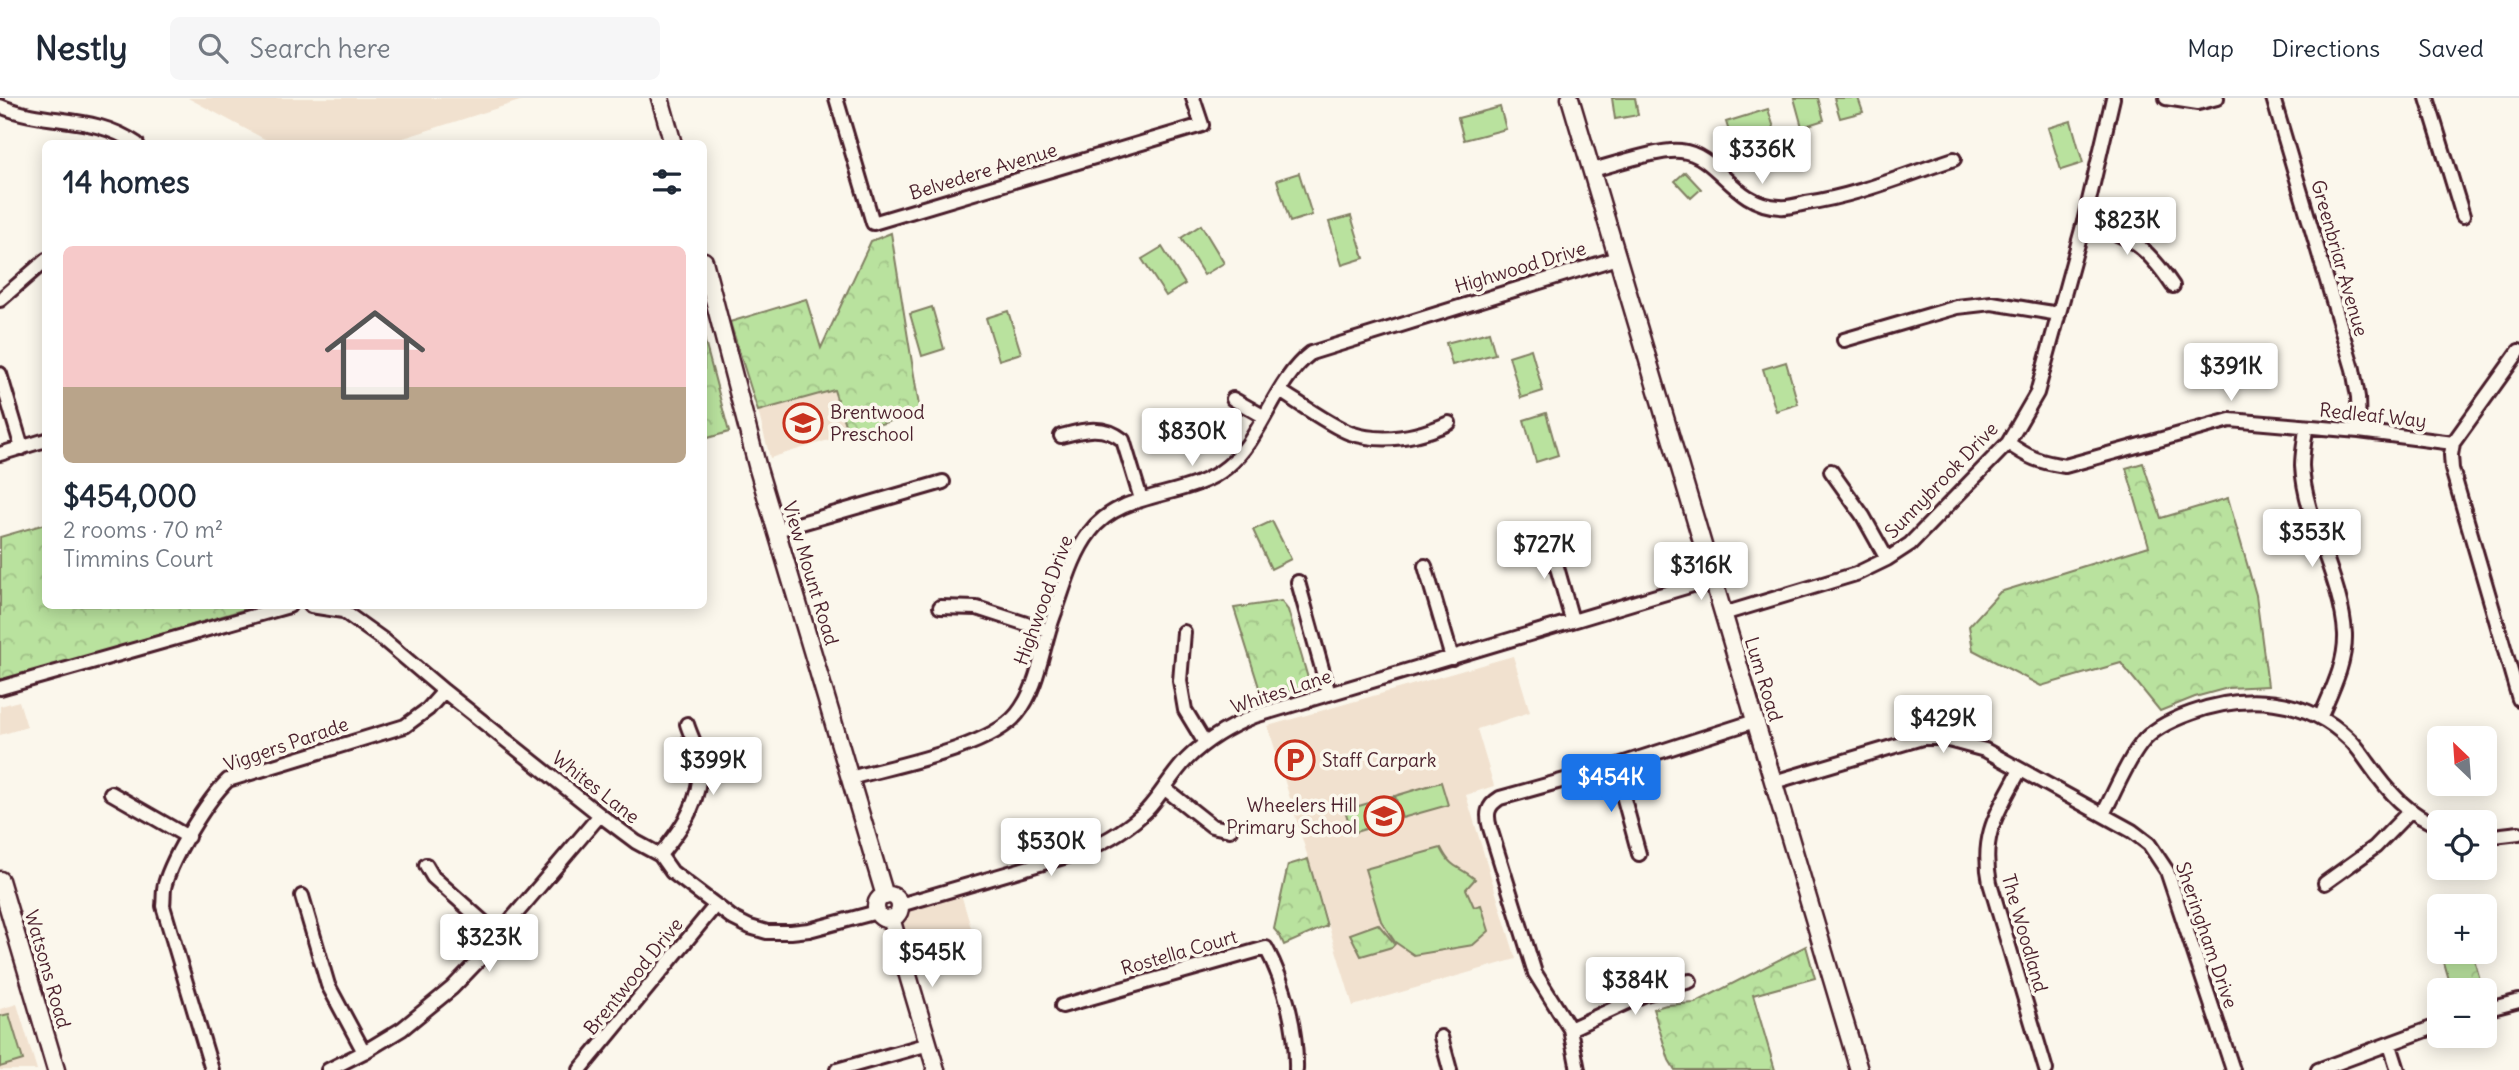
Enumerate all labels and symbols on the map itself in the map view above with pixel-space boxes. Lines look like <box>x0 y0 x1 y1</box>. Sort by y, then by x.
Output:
pin: $336K <box>1713 126 1811 186</box>
street label: Belvedere Avenue <box>906 137 1060 205</box>
street label: Greenbriar Avenue <box>2306 177 2374 339</box>
pin: $823K <box>2078 198 2176 257</box>
street label: Highwood Drive <box>1451 236 1589 298</box>
pin: $391K <box>2182 344 2280 403</box>
street label: Redleaf Way <box>2318 397 2428 433</box>
place label: Brentwood Preschool <box>830 400 925 446</box>
school or university icon: Brentwood Preschool <box>782 402 824 444</box>
pin: $830K <box>1143 408 1241 468</box>
street label: Sunnybrook Drive <box>1879 417 2003 543</box>
street label: View Mount Road <box>778 498 844 648</box>
pin: $353K <box>2263 510 2361 569</box>
pin: $727K <box>1495 522 1593 581</box>
street label: Highwood Drive <box>1008 532 1078 668</box>
pin: $316K <box>1652 542 1750 602</box>
street label: Lum Road <box>1740 634 1788 724</box>
street label: Whites Lane <box>1228 663 1334 719</box>
pin: $429K <box>1894 696 1992 755</box>
street label: Viggers Parade <box>221 711 351 777</box>
north arrow <box>2427 726 2497 796</box>
pin: $399K <box>664 738 762 797</box>
parking icon: Staff Carpark <box>1274 739 1316 781</box>
street label: Whites Lane <box>547 745 645 829</box>
place label: Staff Carpark <box>1322 748 1437 772</box>
pin: $454K <box>1562 754 1660 814</box>
place label: Wheelers Hill Primary School <box>1226 793 1357 839</box>
school or university icon: Wheelers Hill Primary School <box>1363 795 1405 837</box>
pin: $530K <box>1002 818 1100 878</box>
street label: Sheringham Drive <box>2171 859 2243 1011</box>
street label: The Woodland <box>1997 871 2053 995</box>
street label: Watsons Road <box>20 907 76 1031</box>
street label: Brentwood Drive <box>578 912 688 1040</box>
pin: $323K <box>440 914 538 974</box>
street label: Rostella Court <box>1118 924 1240 980</box>
pin: $545K <box>883 930 981 989</box>
pin: $384K <box>1586 958 1684 1017</box>

